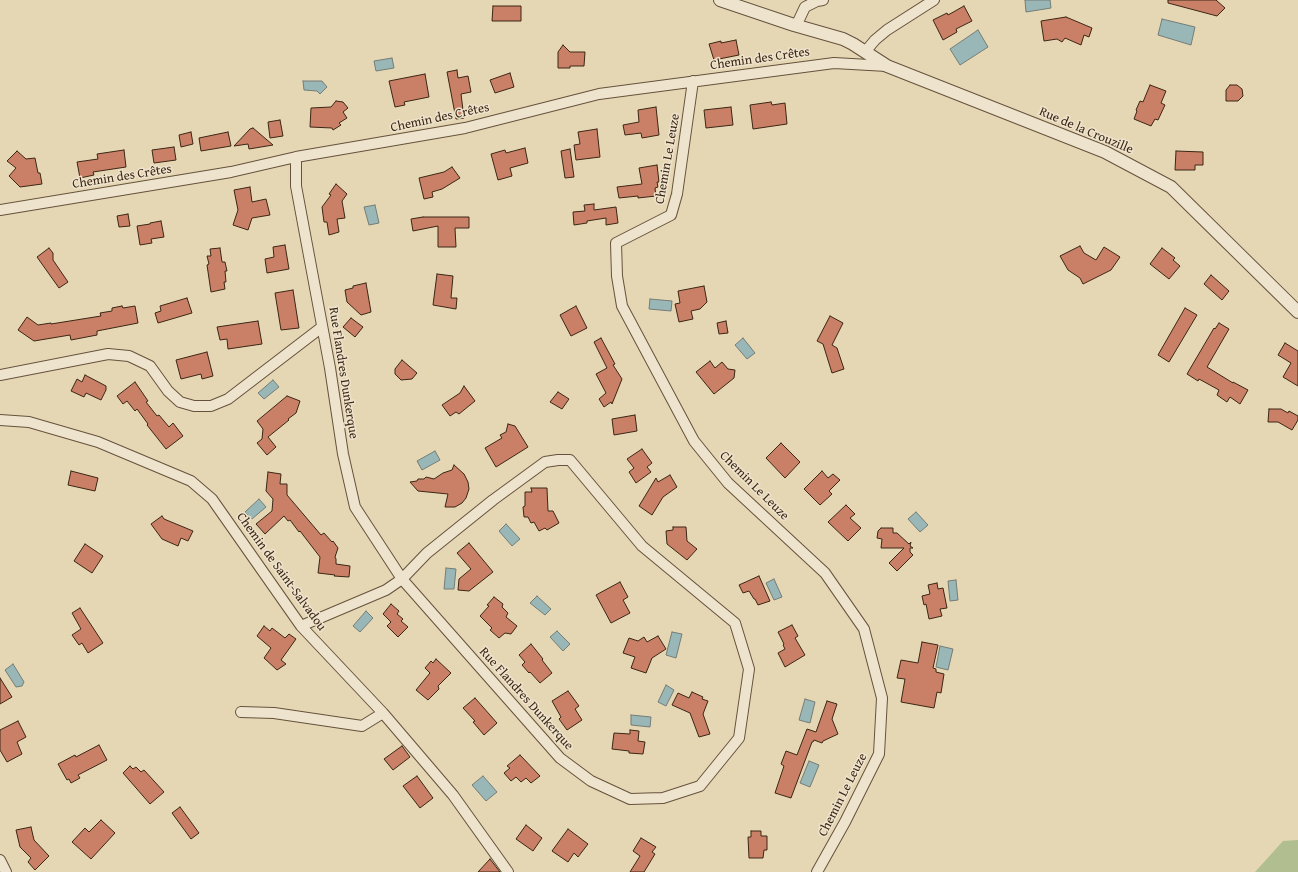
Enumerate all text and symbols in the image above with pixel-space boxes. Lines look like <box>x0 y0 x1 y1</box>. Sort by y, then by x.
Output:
street label: Chemin des Crêtes <box>709 44 811 74</box>
street label: Chemin des Crêtes <box>389 100 491 136</box>
street label: Rue de la Crouzille <box>1037 104 1135 158</box>
street label: Chemin Le Leuze <box>652 113 684 205</box>
street label: Chemin des Crêtes <box>71 161 173 193</box>
street label: Rue Flandres Dunkerque <box>325 306 361 440</box>
street label: Chemin Le Leuze <box>716 448 792 524</box>
street label: Chemin de Saint-Salvadou <box>233 510 329 634</box>
street label: Rue Flandres Dunkerque <box>476 644 576 754</box>
street label: Chemin Le Leuze <box>815 751 871 839</box>

